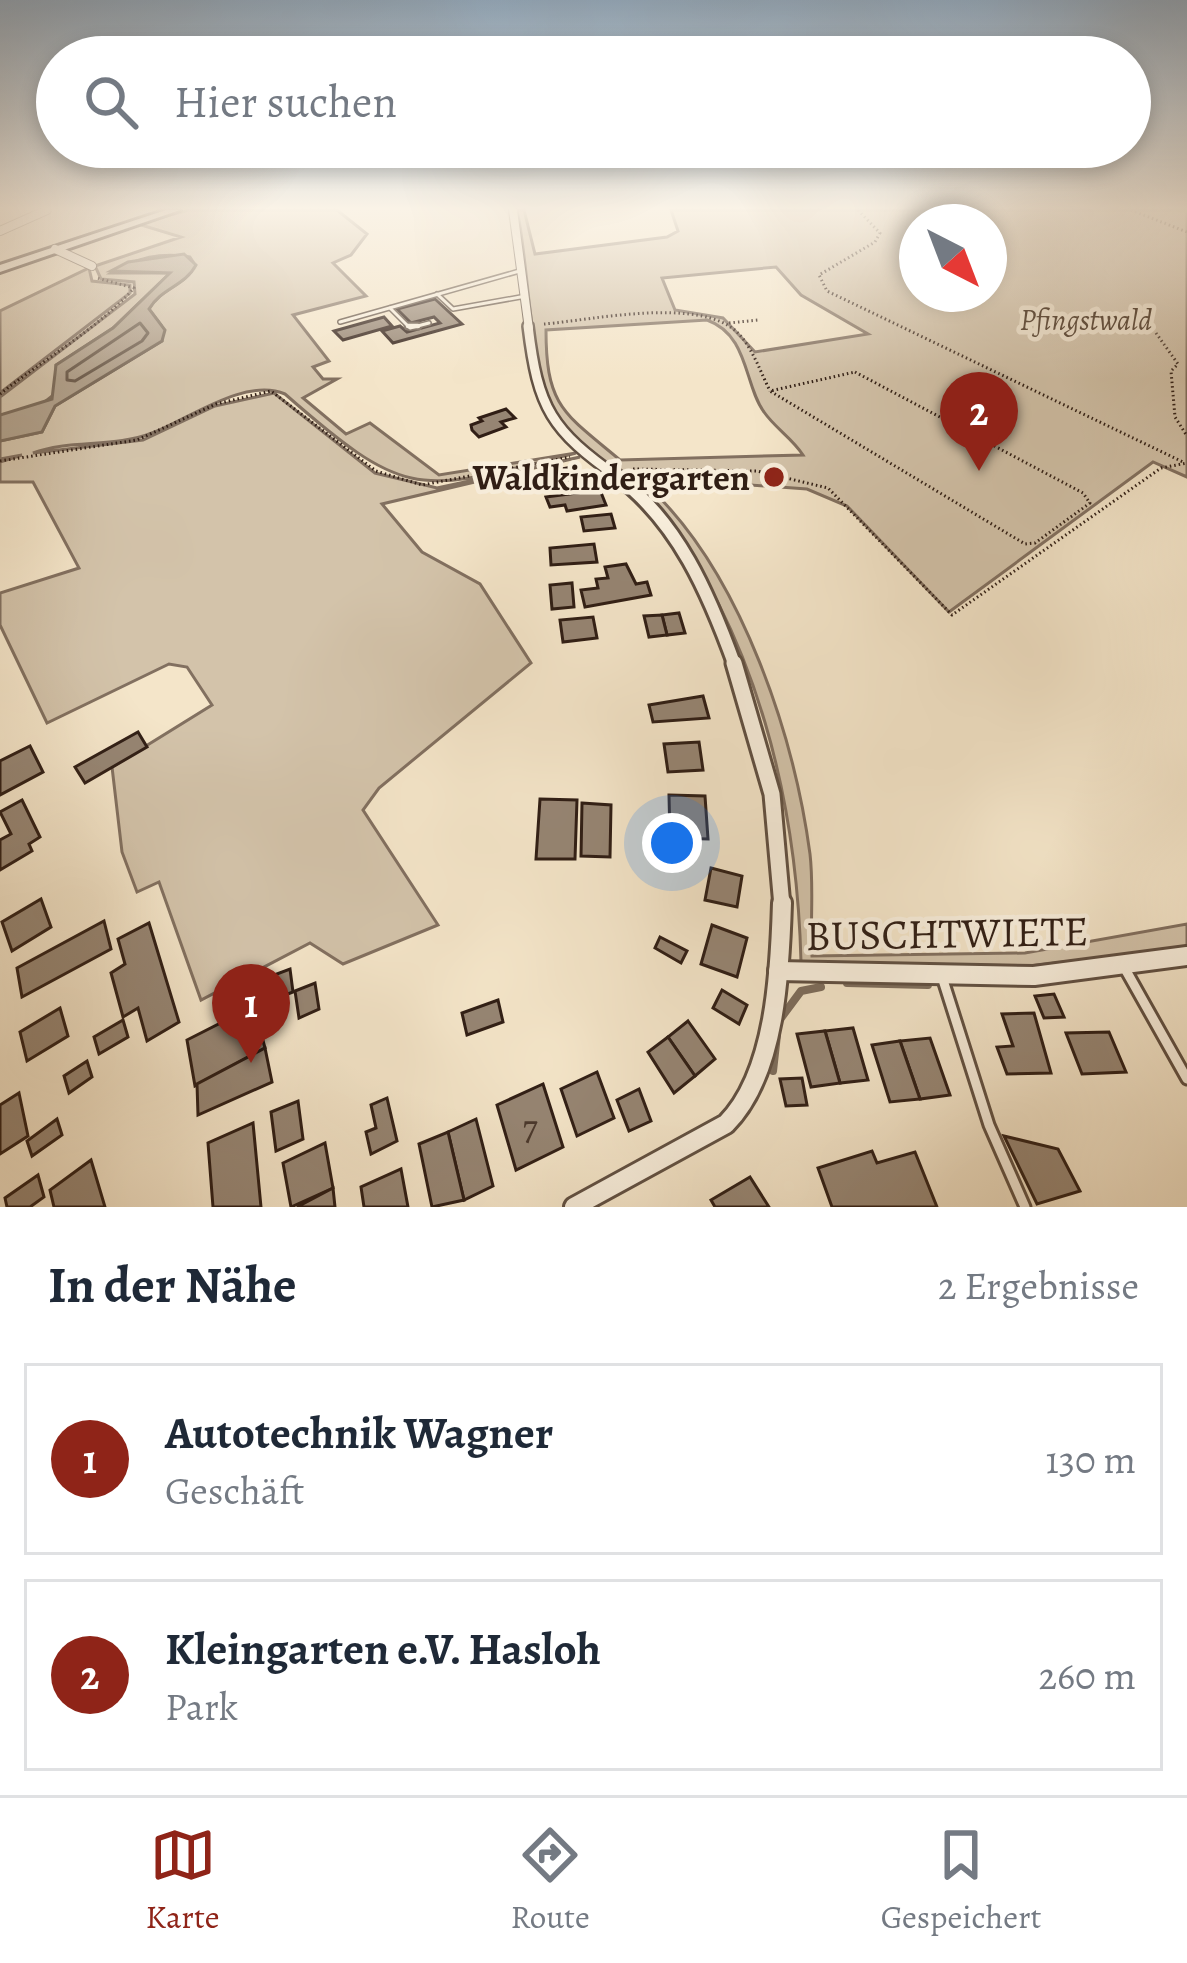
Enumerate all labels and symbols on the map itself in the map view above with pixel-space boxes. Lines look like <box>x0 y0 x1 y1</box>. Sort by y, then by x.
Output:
north arrow <box>899 204 1007 312</box>
park label: Pfingstwald <box>1020 300 1152 340</box>
pin: 2 <box>940 372 1018 471</box>
place label: Waldkindergarten <box>472 453 750 502</box>
marker: Waldkindergarten <box>761 464 787 490</box>
your location <box>642 813 702 873</box>
street label: BUSCHTWIETE <box>805 902 1089 964</box>
pin: 1 <box>212 964 290 1063</box>
house number: 7 <box>522 1102 538 1151</box>

